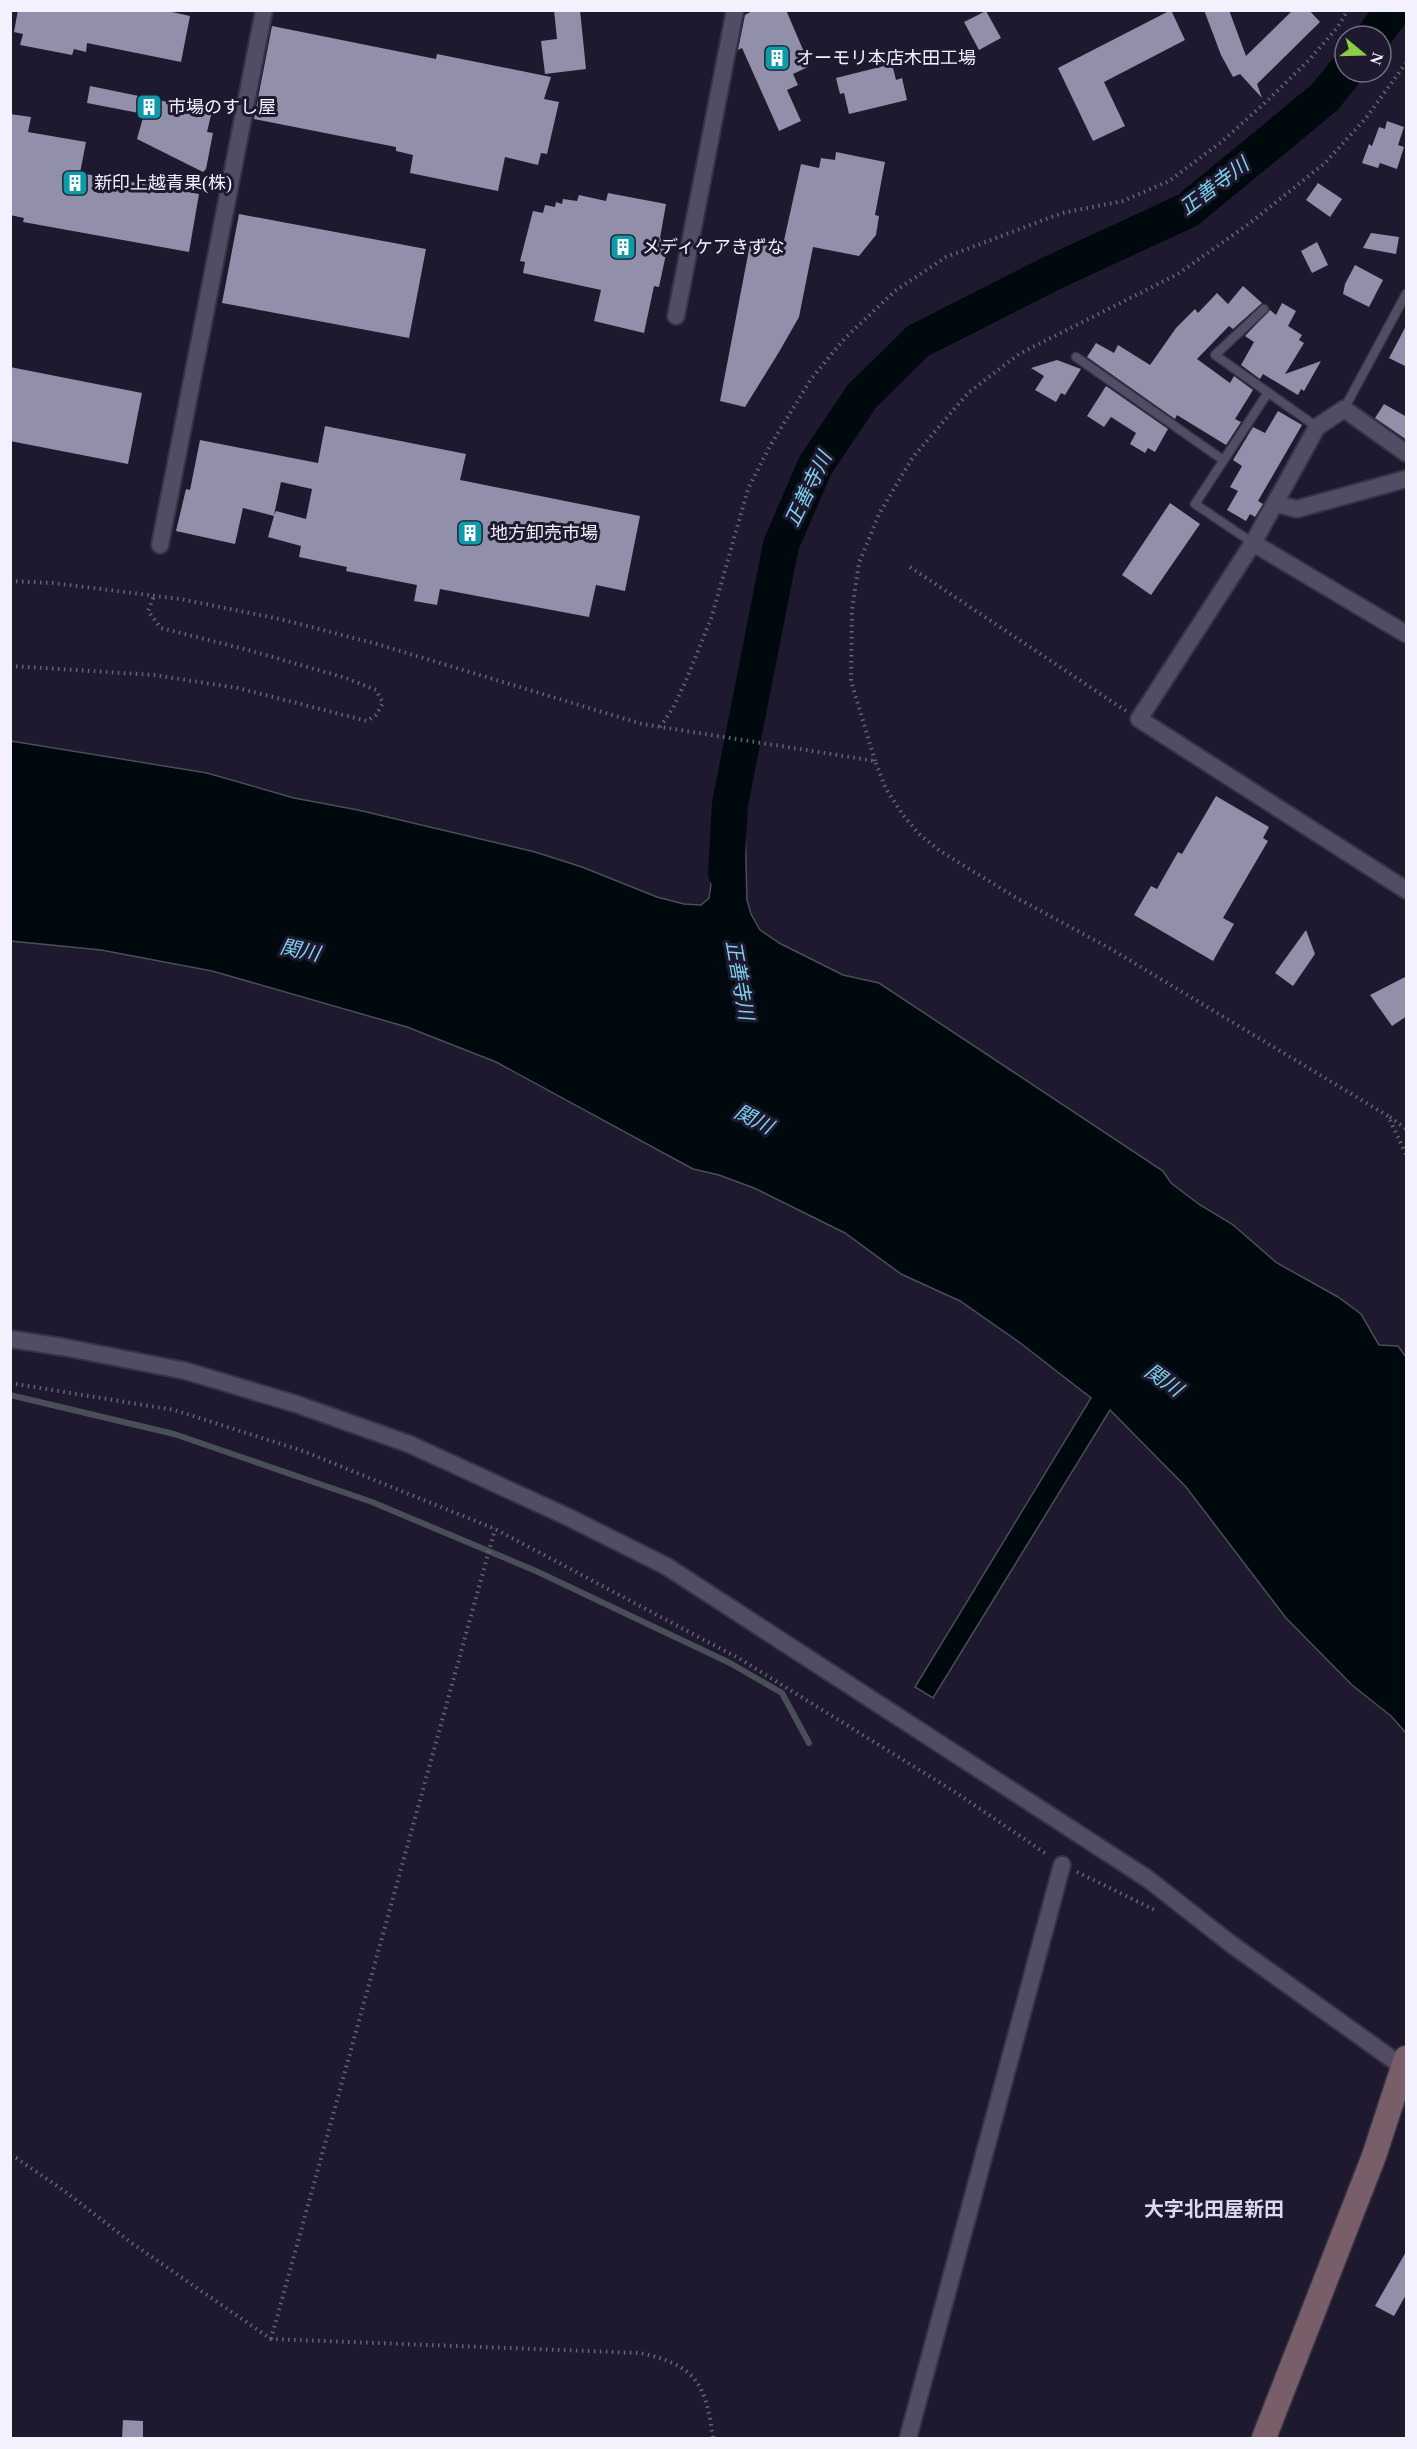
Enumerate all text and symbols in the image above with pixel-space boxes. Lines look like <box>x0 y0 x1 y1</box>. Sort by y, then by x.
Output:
north arrow <box>1333 24 1393 84</box>
building icon: オーモリ本店木田工場 <box>762 43 792 73</box>
place label: オーモリ本店木田工場 <box>796 48 976 68</box>
text: N <box>1367 50 1387 67</box>
building icon: 市場のすし屋 <box>134 92 164 122</box>
place label: 市場のすし屋 <box>168 97 276 117</box>
water label: 正善寺川 <box>1175 152 1254 219</box>
building icon: 新印上越青果(株) <box>60 168 90 198</box>
place label: 新印上越青果(株) <box>94 173 232 194</box>
building icon: メディケアきずな <box>608 232 638 262</box>
place label: メディケアきずな <box>642 237 785 257</box>
water label: 正善寺川 <box>781 446 836 530</box>
building icon: 地方卸売市場 <box>455 518 485 548</box>
place label: 地方卸売市場 <box>490 523 598 543</box>
water label: 関川 <box>278 935 324 965</box>
water label: 正善寺川 <box>722 939 758 1023</box>
water label: 関川 <box>731 1100 779 1139</box>
water label: 関川 <box>1141 1360 1188 1402</box>
district label: 大字北田屋新田 <box>1144 2198 1284 2220</box>

